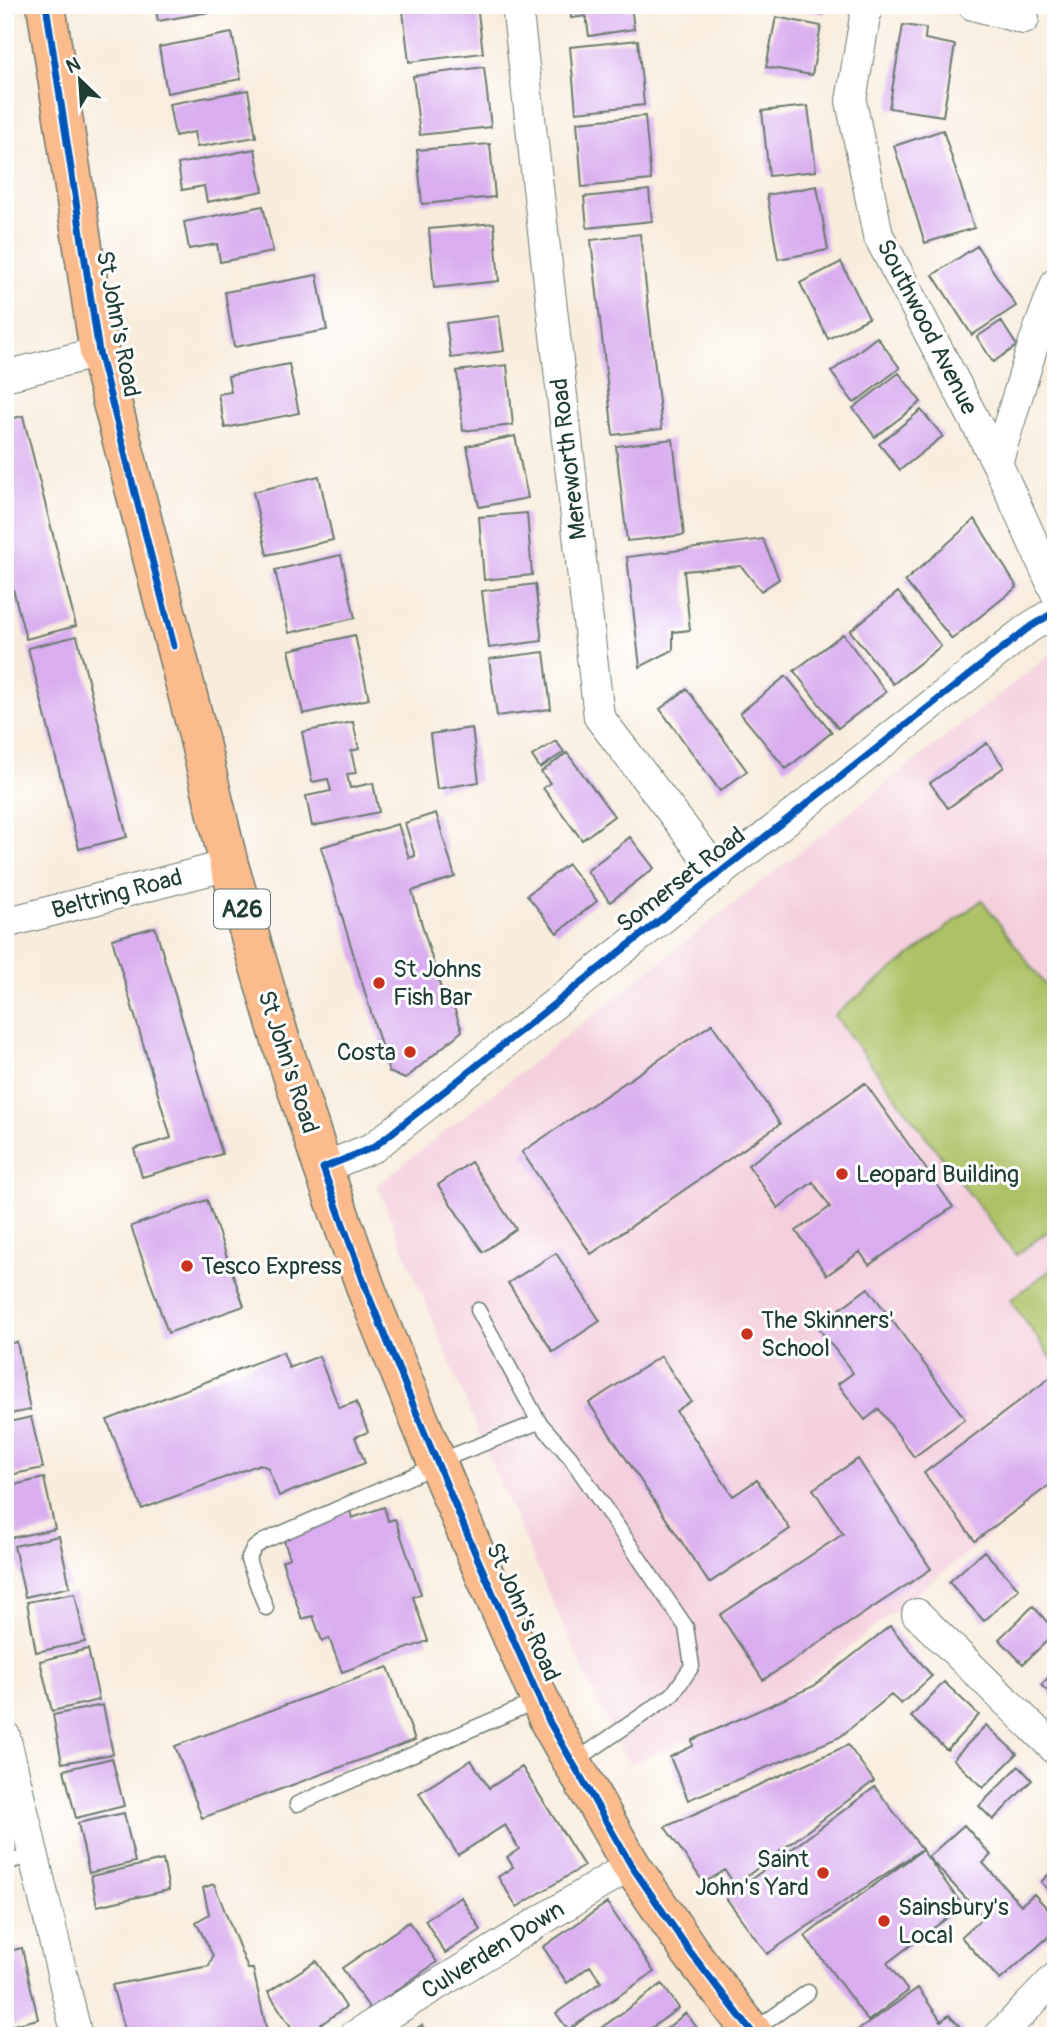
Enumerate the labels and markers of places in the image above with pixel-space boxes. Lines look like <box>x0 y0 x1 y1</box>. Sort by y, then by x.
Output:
place label: St Johns Fish Bar <box>393 955 482 1012</box>
marker: St Johns Fish Bar <box>371 975 387 991</box>
place label: Costa <box>337 1038 396 1067</box>
marker: Costa <box>402 1044 418 1060</box>
place label: Leopard Building <box>856 1160 1019 1189</box>
marker: Leopard Building <box>834 1166 850 1182</box>
place label: Tesco Express <box>201 1252 342 1281</box>
marker: Tesco Express <box>179 1258 195 1274</box>
place label: The Skinners' School <box>761 1306 894 1363</box>
marker: The Skinners' School <box>739 1326 755 1342</box>
place label: Saint John's Yard <box>695 1845 809 1902</box>
marker: Saint John's Yard <box>815 1865 831 1881</box>
place label: Sainsbury's Local <box>898 1893 1009 1950</box>
marker: Sainsbury's Local <box>876 1913 892 1929</box>

